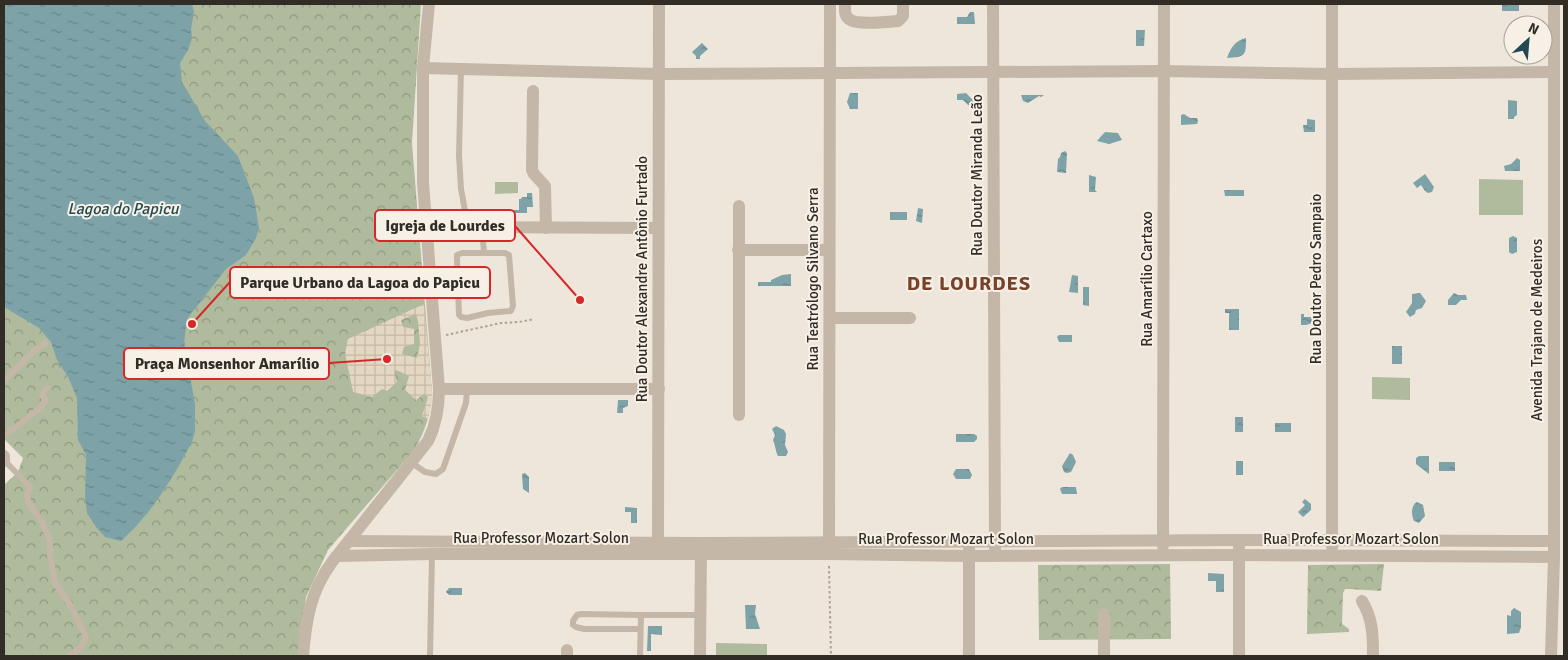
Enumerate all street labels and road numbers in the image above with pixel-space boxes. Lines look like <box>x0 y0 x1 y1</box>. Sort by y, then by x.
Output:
street label: Rua Doutor Miranda Leão <box>968 94 986 256</box>
street label: Rua Doutor Alexandre Antônio Furtado <box>633 156 651 402</box>
street label: Rua Teatrólogo Silvano Serra <box>804 188 822 370</box>
street label: Rua Doutor Pedro Sampaio <box>1307 194 1325 364</box>
street label: Rua Amarílio Cartaxo <box>1138 211 1156 347</box>
street label: Avenida Trajano de Medeiros <box>1528 238 1546 421</box>
street label: Rua Professor Mozart Solon <box>453 529 629 547</box>
street label: Rua Professor Mozart Solon <box>858 530 1034 548</box>
street label: Rua Professor Mozart Solon <box>1263 530 1439 548</box>

